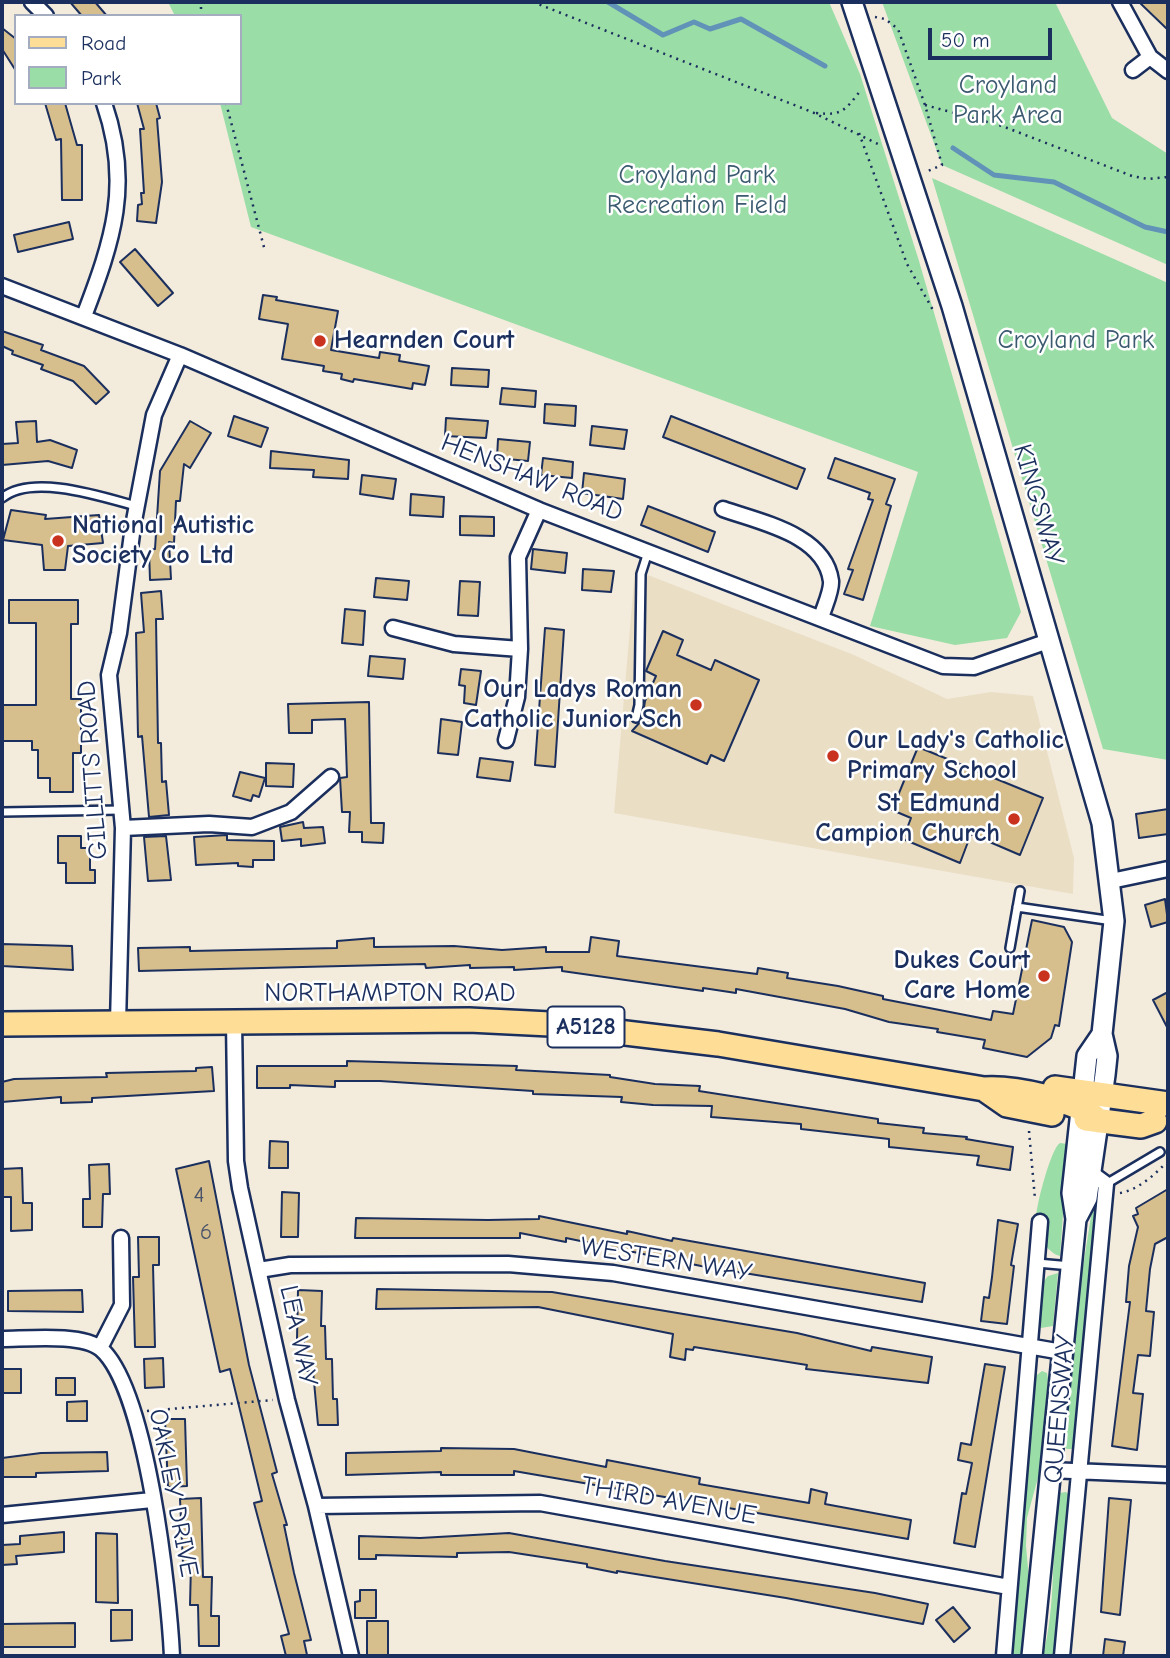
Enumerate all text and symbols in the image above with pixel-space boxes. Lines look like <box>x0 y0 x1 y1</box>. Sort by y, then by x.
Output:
legend <box>14 14 242 105</box>
scale bar <box>932 14 1056 58</box>
text: 50 m <box>941 28 990 52</box>
text: Road <box>81 31 126 55</box>
text: Park <box>81 66 121 90</box>
park label: Croyland Park Area <box>953 70 1063 132</box>
park label: Croyland Park Recreation Field <box>607 160 787 222</box>
place label: Hearnden Court <box>334 325 514 357</box>
park label: Croyland Park <box>998 325 1154 357</box>
marker: Hearnden Court <box>312 333 328 349</box>
street label: HENSHAW ROAD <box>436 427 628 529</box>
street label: KINGSWAY <box>1006 441 1070 569</box>
place label: National Autistic Society Co Ltd <box>72 510 254 572</box>
marker: National Autistic Society Co Ltd <box>50 533 66 549</box>
place label: Our Ladys Roman Catholic Junior Sch <box>464 674 682 736</box>
street label: GILLITTS ROAD <box>71 679 115 861</box>
marker: Our Ladys Roman Catholic Junior Sch <box>688 697 704 713</box>
place label: Our Lady's Catholic Primary School <box>847 725 1064 786</box>
marker: Our Lady's Catholic Primary School <box>825 748 841 764</box>
place label: St Edmund Campion Church <box>815 788 1000 850</box>
marker: St Edmund Campion Church <box>1006 811 1022 827</box>
place label: Dukes Court Care Home <box>893 945 1030 1006</box>
marker: Dukes Court Care Home <box>1036 968 1052 984</box>
street label: NORTHAMPTON ROAD <box>264 978 516 1010</box>
road number: A5128 <box>548 1007 624 1048</box>
house number: 4 <box>193 1181 205 1209</box>
house number: 6 <box>200 1218 212 1246</box>
street label: WESTERN WAY <box>578 1231 754 1289</box>
street label: LEA WAY <box>272 1283 324 1389</box>
street label: QUEENSWAY <box>1038 1333 1082 1485</box>
street label: OAKLEY DRIVE <box>141 1406 205 1580</box>
street label: THIRD AVENUE <box>579 1470 759 1532</box>

